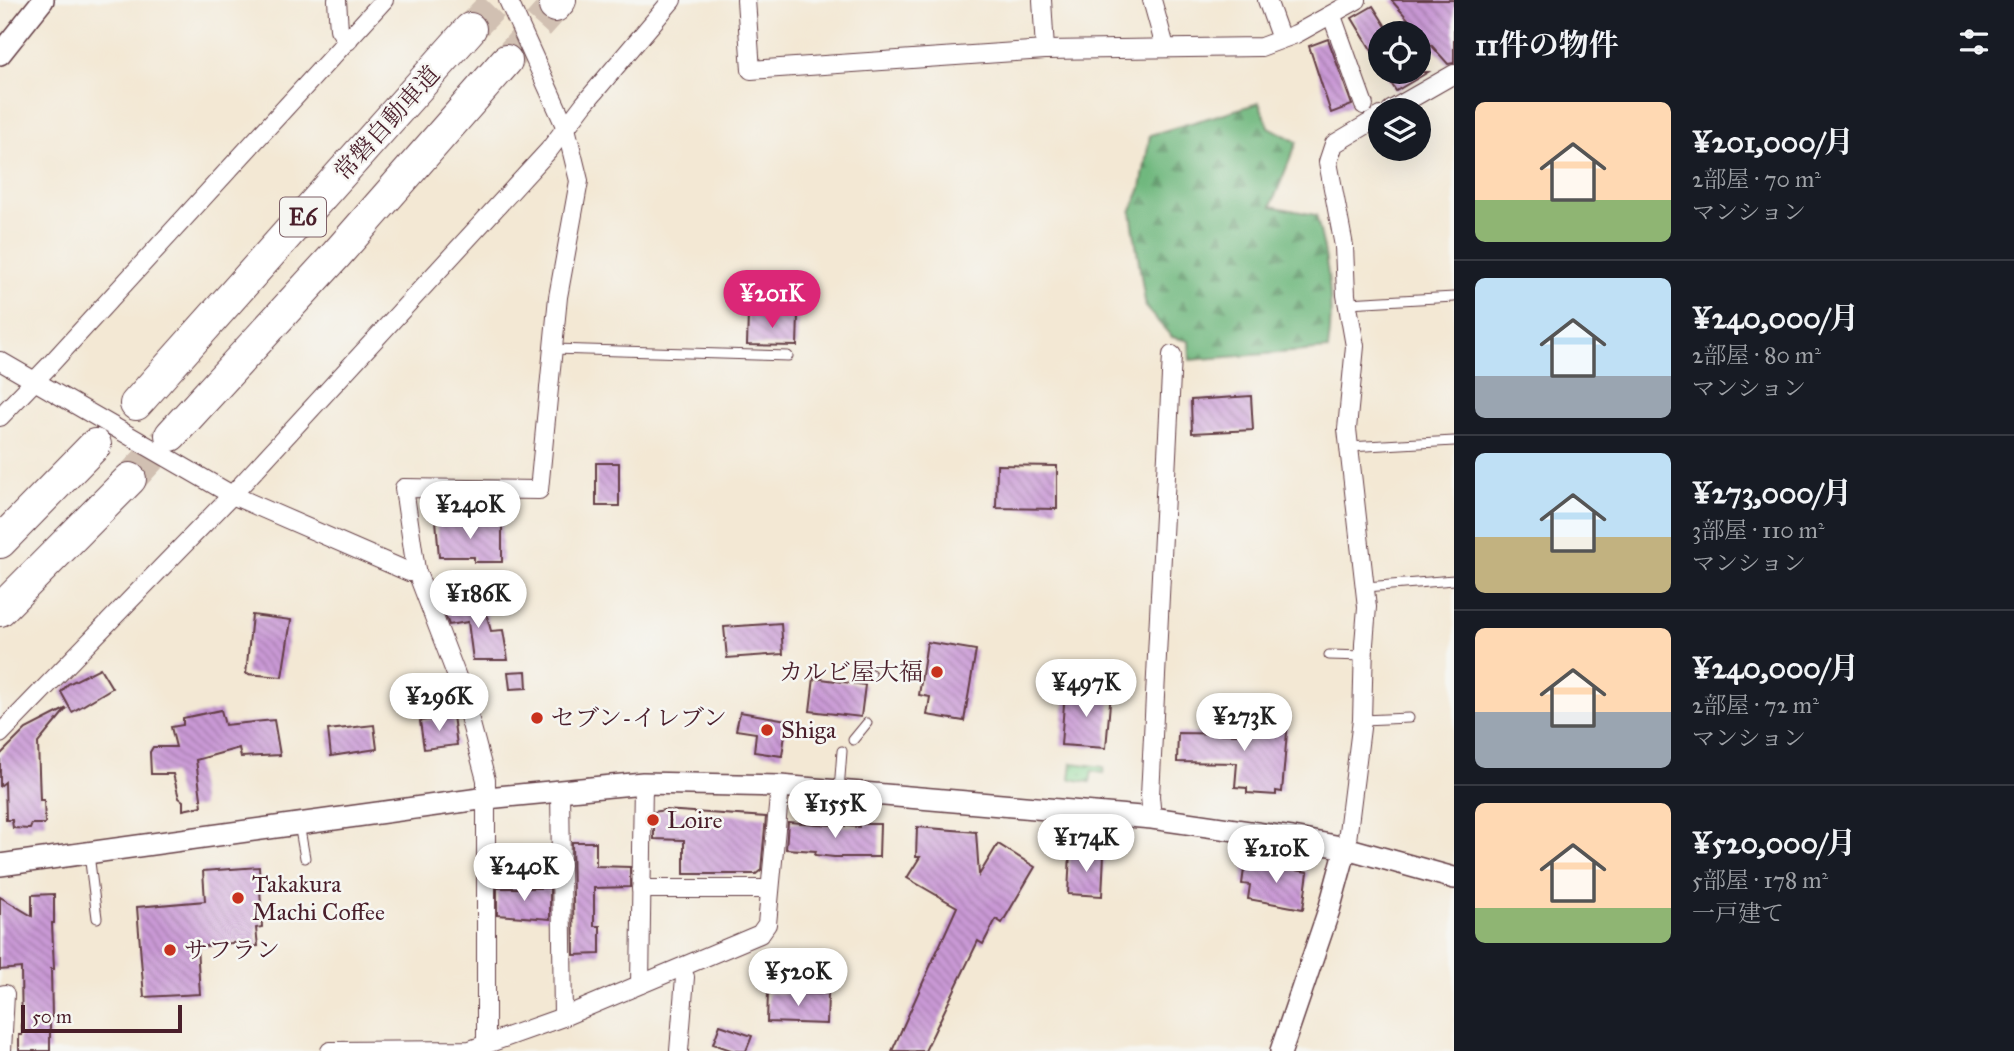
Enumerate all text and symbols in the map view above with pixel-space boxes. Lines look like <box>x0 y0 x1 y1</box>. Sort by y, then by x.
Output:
map controls <box>1368 21 1431 161</box>
button: locate <box>1368 21 1431 84</box>
icon: filters <box>1955 23 1993 61</box>
text: 11件の物件 <box>1475 27 1619 63</box>
street label: 常磐自動車道 <box>328 59 446 187</box>
button: layers <box>1368 98 1431 161</box>
text: ¥201,000/月 <box>1692 124 1854 160</box>
icon: home <box>1531 130 1615 214</box>
text: 2部屋 · 70 m² <box>1692 165 1821 193</box>
road number: E6 <box>280 198 326 236</box>
text: マンション <box>1692 198 1806 226</box>
pin: ¥201K <box>723 270 821 330</box>
text: ¥201K <box>739 279 805 307</box>
text: ¥240,000/月 <box>1692 300 1859 336</box>
icon: home <box>1531 306 1615 390</box>
text: 2部屋 · 80 m² <box>1692 341 1821 369</box>
text: マンション <box>1692 374 1806 402</box>
text: ¥273,000/月 <box>1692 475 1852 511</box>
icon: home <box>1531 481 1615 565</box>
pin: ¥240K <box>421 482 519 541</box>
text: ¥240K <box>436 490 504 518</box>
text: 3部屋 · 110 m² <box>1692 516 1825 544</box>
text: マンション <box>1692 549 1806 577</box>
pin: ¥186K <box>429 570 527 630</box>
text: ¥186K <box>446 579 510 607</box>
text: ¥240,000/月 <box>1692 650 1859 686</box>
icon: home <box>1531 656 1615 740</box>
place label: カルビ屋大福 <box>779 657 923 687</box>
pin: ¥497K <box>1037 660 1135 719</box>
marker: カルビ屋大福 <box>929 664 945 680</box>
text: ¥497K <box>1052 668 1120 696</box>
pin: ¥296K <box>390 674 488 733</box>
text: ¥296K <box>406 682 472 710</box>
text: 2部屋 · 72 m² <box>1692 691 1819 719</box>
pin: ¥273K <box>1195 694 1293 753</box>
text: ¥273K <box>1212 702 1276 730</box>
place label: セブン-イレブン <box>551 703 727 733</box>
marker: セブン-イレブン <box>529 710 545 726</box>
place label: Shiga <box>781 715 837 745</box>
marker: Shiga <box>759 722 775 738</box>
text: マンション <box>1692 724 1806 752</box>
pin: ¥155K <box>786 780 884 840</box>
text: ¥155K <box>804 789 866 817</box>
place label: Loire <box>667 805 722 835</box>
marker: Loire <box>645 812 661 828</box>
pin: ¥174K <box>1037 814 1135 874</box>
text: ¥174K <box>1053 823 1119 851</box>
text: ¥520,000/月 <box>1692 825 1856 861</box>
pin: ¥210K <box>1227 826 1325 885</box>
icon: home <box>1531 831 1615 915</box>
text: ¥210K <box>1243 834 1309 862</box>
pin: ¥240K <box>475 844 573 903</box>
text: ¥240K <box>490 852 558 880</box>
text: 5部屋 · 178 m² <box>1692 866 1828 894</box>
place label: Takakura Machi Coffee <box>252 869 385 927</box>
marker: Takakura Machi Coffee <box>230 890 246 906</box>
text: 一戸建て <box>1692 899 1784 927</box>
place label: サフラン <box>184 935 280 965</box>
marker: サフラン <box>162 942 178 958</box>
pin: ¥520K <box>749 948 847 1008</box>
text: ¥520K <box>765 957 831 985</box>
scale bar <box>21 1002 182 1034</box>
text: 50 m <box>32 1005 72 1028</box>

